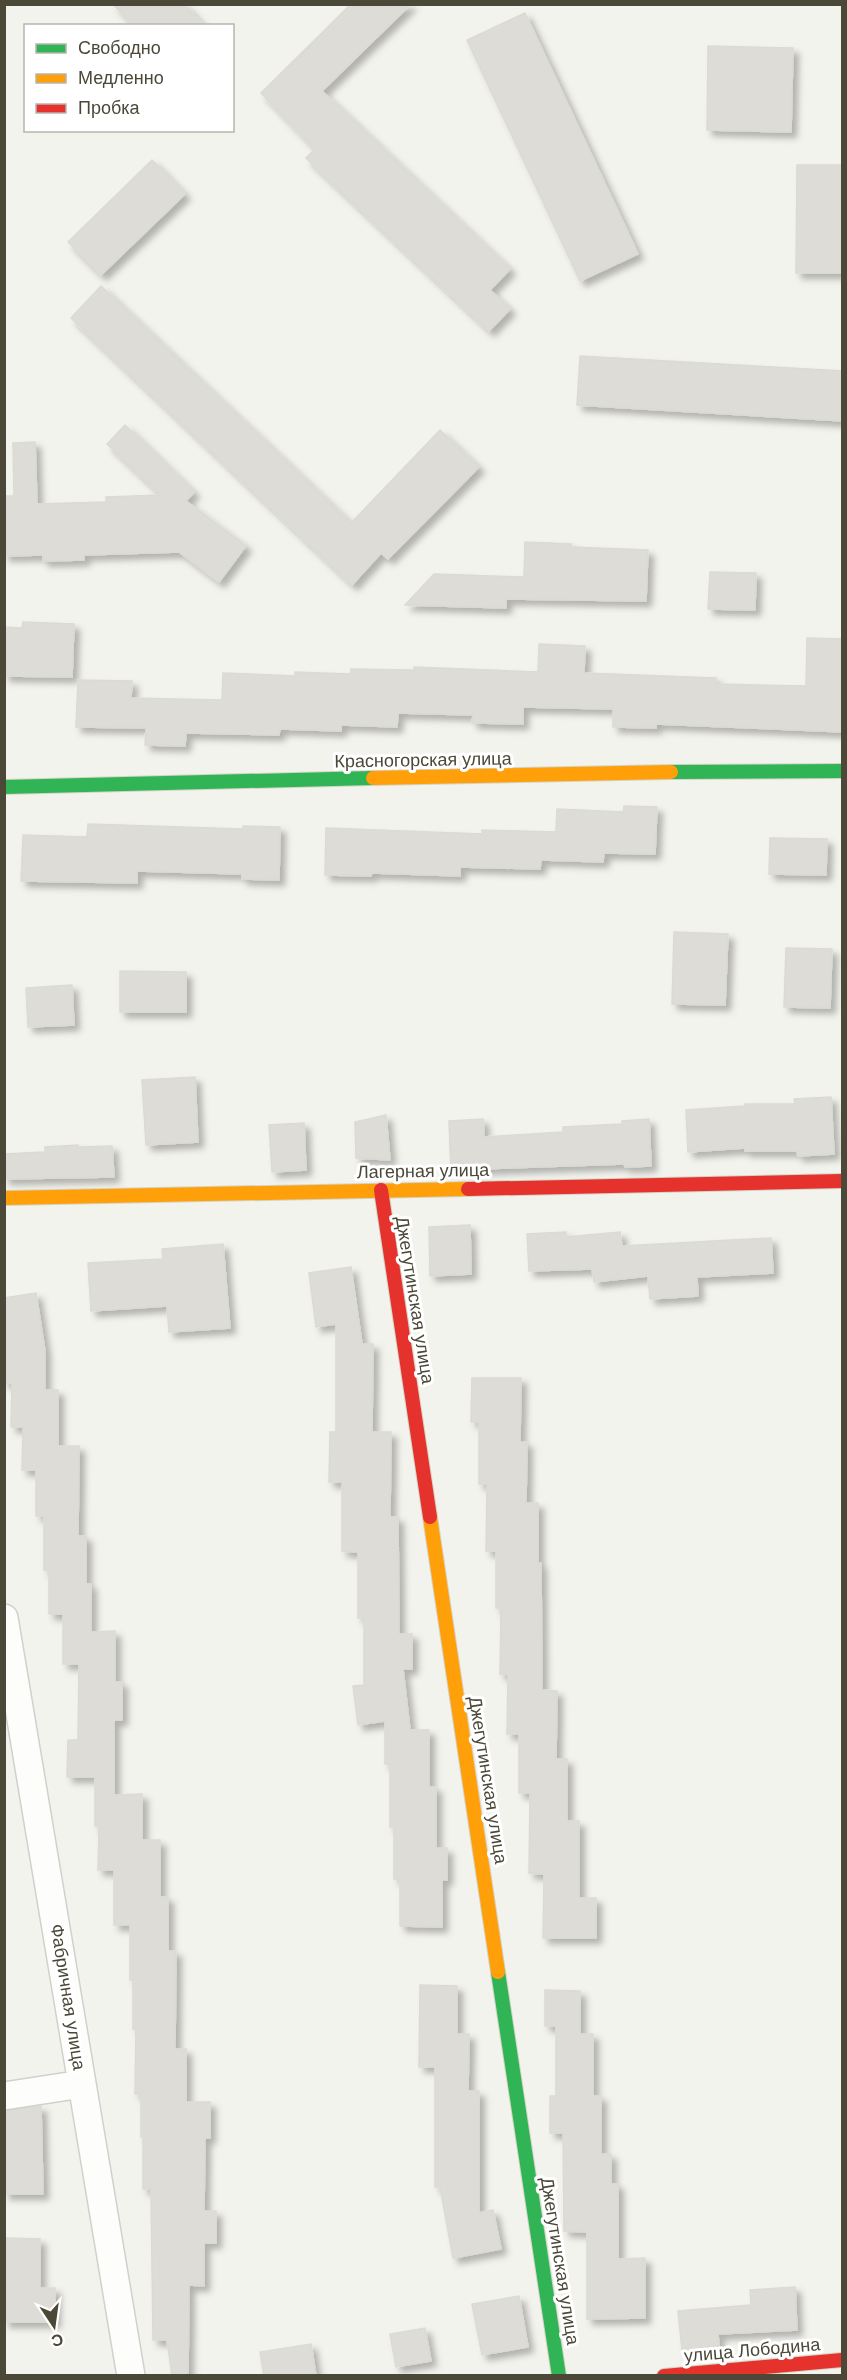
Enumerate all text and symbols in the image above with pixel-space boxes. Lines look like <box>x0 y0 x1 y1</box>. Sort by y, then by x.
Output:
legend <box>24 24 234 132</box>
text: Свободно <box>78 38 161 58</box>
text: Медленно <box>78 68 164 88</box>
text: Пробка <box>78 98 141 118</box>
street label: Красногорская улица <box>334 748 513 772</box>
street label: Лагерная улица <box>357 1160 490 1182</box>
street label: Джегутинская улица <box>392 1215 438 1386</box>
street label: Джегутинская улица <box>465 1695 511 1866</box>
street label: Фабричная улица <box>47 1923 90 2072</box>
street label: Джегутинская улица <box>537 2176 583 2347</box>
north arrow <box>24 2296 84 2356</box>
text: С <box>49 2331 65 2350</box>
street label: улица Лободина <box>683 2334 822 2366</box>

